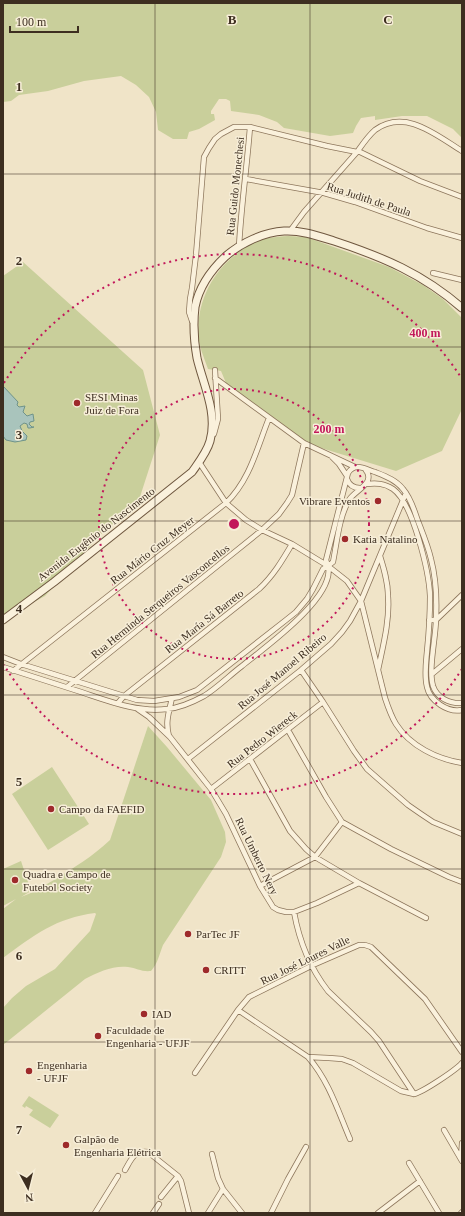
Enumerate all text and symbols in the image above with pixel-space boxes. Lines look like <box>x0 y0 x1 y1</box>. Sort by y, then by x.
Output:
scale bar <box>10 8 78 34</box>
text: B <box>228 12 237 27</box>
text: C <box>383 12 393 27</box>
text: 100 m <box>16 15 47 29</box>
text: 1 <box>16 79 22 94</box>
street label: Rua Guido Monechesi <box>224 136 246 236</box>
street label: Rua Judith de Paula <box>325 180 413 218</box>
text: 2 <box>16 253 22 268</box>
text: 400 m <box>410 326 441 340</box>
place label: SESI Minas Juiz de Fora <box>85 391 139 416</box>
marker: SESI Minas Juiz de Fora <box>72 398 82 408</box>
text: 200 m <box>314 422 345 436</box>
text: 3 <box>16 427 23 442</box>
street label: Avenida Eugênio do Nascimento <box>35 484 157 583</box>
place label: Vibrare Eventos <box>299 495 370 507</box>
marker: Vibrare Eventos <box>373 496 383 506</box>
street label: Rua Mário Cruz Meyer <box>108 513 197 586</box>
centre of rings <box>227 517 241 531</box>
place label: Katia Natalino <box>353 533 418 545</box>
marker: Katia Natalino <box>340 534 350 544</box>
street label: Rua Herminda Serqueiros Vasconcellos <box>89 542 231 660</box>
street label: Rua María Sá Barreto <box>162 586 246 655</box>
text: 4 <box>16 601 23 616</box>
street label: Rua José Manoel Ribeiro <box>235 630 329 711</box>
street label: Rua Pedro Wiereck <box>225 708 300 770</box>
text: 5 <box>16 774 23 789</box>
place label: Campo da FAEFID <box>59 803 144 815</box>
marker: Campo da FAEFID <box>46 804 56 814</box>
street label: Rua Umberto Nery <box>233 815 281 897</box>
place label: Quadra e Campo de Futebol Society <box>23 868 111 893</box>
marker: Quadra e Campo de Futebol Society <box>10 875 20 885</box>
place label: ParTec JF <box>196 928 240 940</box>
marker: ParTec JF <box>183 929 193 939</box>
street label: Rua José Loures Valle <box>258 933 352 987</box>
text: 6 <box>16 948 23 963</box>
place label: CRITT <box>214 964 246 976</box>
marker: CRITT <box>201 965 211 975</box>
place label: IAD <box>152 1008 172 1020</box>
marker: IAD <box>139 1009 149 1019</box>
place label: Faculdade de Engenharia - UFJF <box>106 1024 190 1049</box>
marker: Faculdade de Engenharia - UFJF <box>93 1031 103 1041</box>
place label: Engenharia - UFJF <box>37 1059 87 1084</box>
marker: Engenharia - UFJF <box>24 1066 34 1076</box>
text: 7 <box>16 1122 23 1137</box>
place label: Galpão de Engenharia Elétrica <box>74 1133 161 1158</box>
marker: Galpão de Engenharia Elétrica <box>61 1140 71 1150</box>
north arrow <box>8 1168 48 1208</box>
text: N <box>24 1191 34 1204</box>

